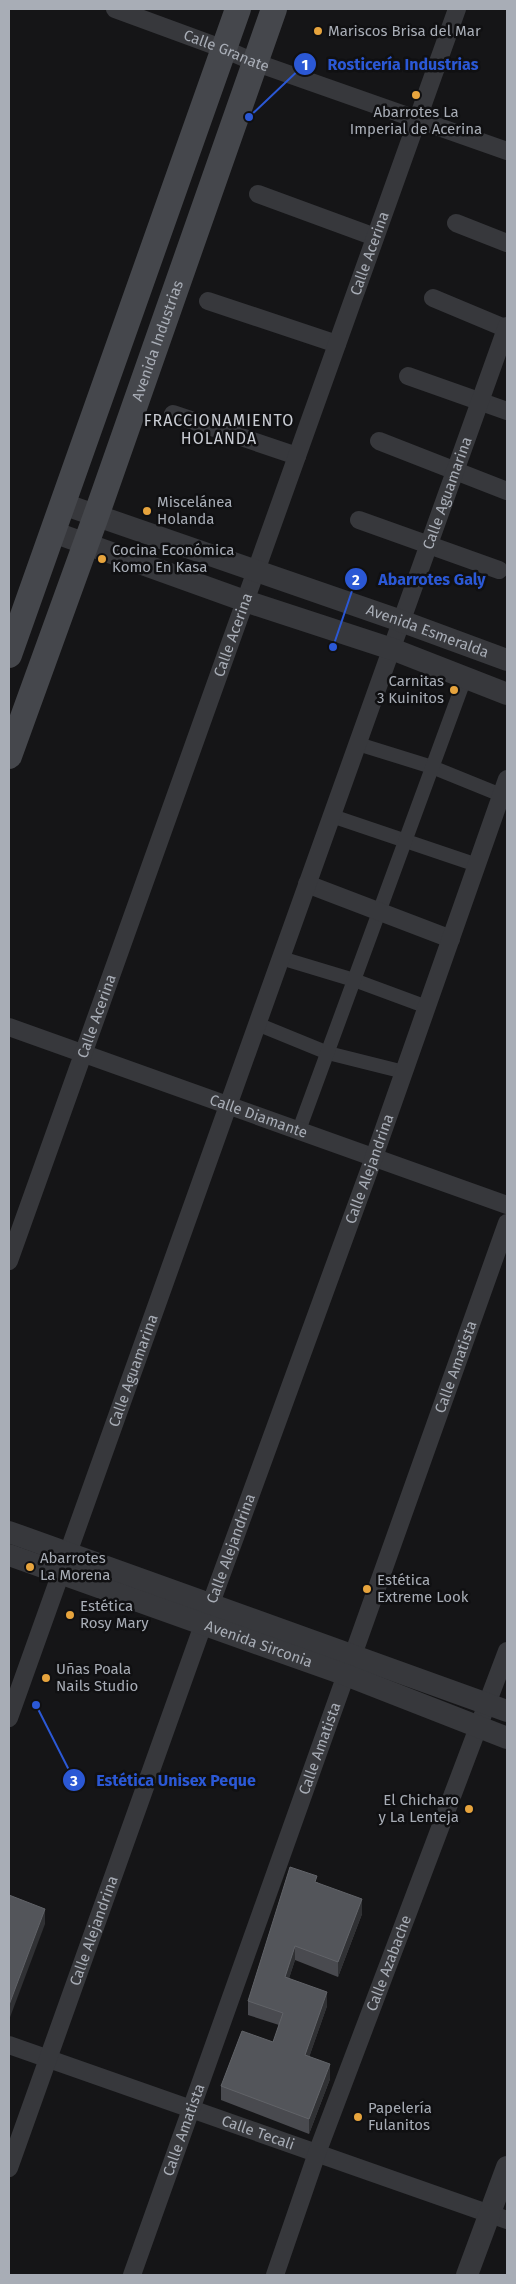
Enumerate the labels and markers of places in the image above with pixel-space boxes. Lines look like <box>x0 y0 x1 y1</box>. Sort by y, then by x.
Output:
place label: Mariscos Brisa del Mar <box>328 22 481 40</box>
marker: Mariscos Brisa del Mar <box>312 25 324 37</box>
callout: Rosticería Industrias <box>293 49 488 80</box>
marker: Abarrotes La Imperial de Acerina <box>410 89 422 101</box>
place label: Abarrotes La Imperial de Acerina <box>350 103 482 138</box>
place label: Miscelánea Holanda <box>157 493 232 528</box>
marker: Miscelánea Holanda <box>141 505 153 517</box>
place label: Cocina Económica Komo En Kasa <box>112 541 234 576</box>
marker: Cocina Económica Komo En Kasa <box>96 553 108 565</box>
callout: Abarrotes Galy <box>343 564 496 595</box>
place label: Carnitas 3 Kuinitos <box>377 672 444 707</box>
marker: Carnitas 3 Kuinitos <box>448 684 460 696</box>
place label: Abarrotes La Morena <box>40 1549 110 1584</box>
marker: Abarrotes La Morena <box>24 1561 36 1573</box>
place label: Estética Extreme Look <box>377 1571 469 1606</box>
marker: Estética Extreme Look <box>361 1583 373 1595</box>
place label: Estética Rosy Mary <box>80 1597 149 1632</box>
marker: Estética Rosy Mary <box>64 1609 76 1621</box>
place label: Uñas Poala Nails Studio <box>56 1660 138 1695</box>
marker: Uñas Poala Nails Studio <box>40 1672 52 1684</box>
callout: Estética Unisex Peque <box>61 1765 266 1796</box>
place label: El Chicharo y La Lenteja <box>378 1791 459 1826</box>
marker: El Chicharo y La Lenteja <box>463 1803 475 1815</box>
place label: Papelería Fulanitos <box>368 2099 432 2134</box>
marker: Papelería Fulanitos <box>352 2111 364 2123</box>

